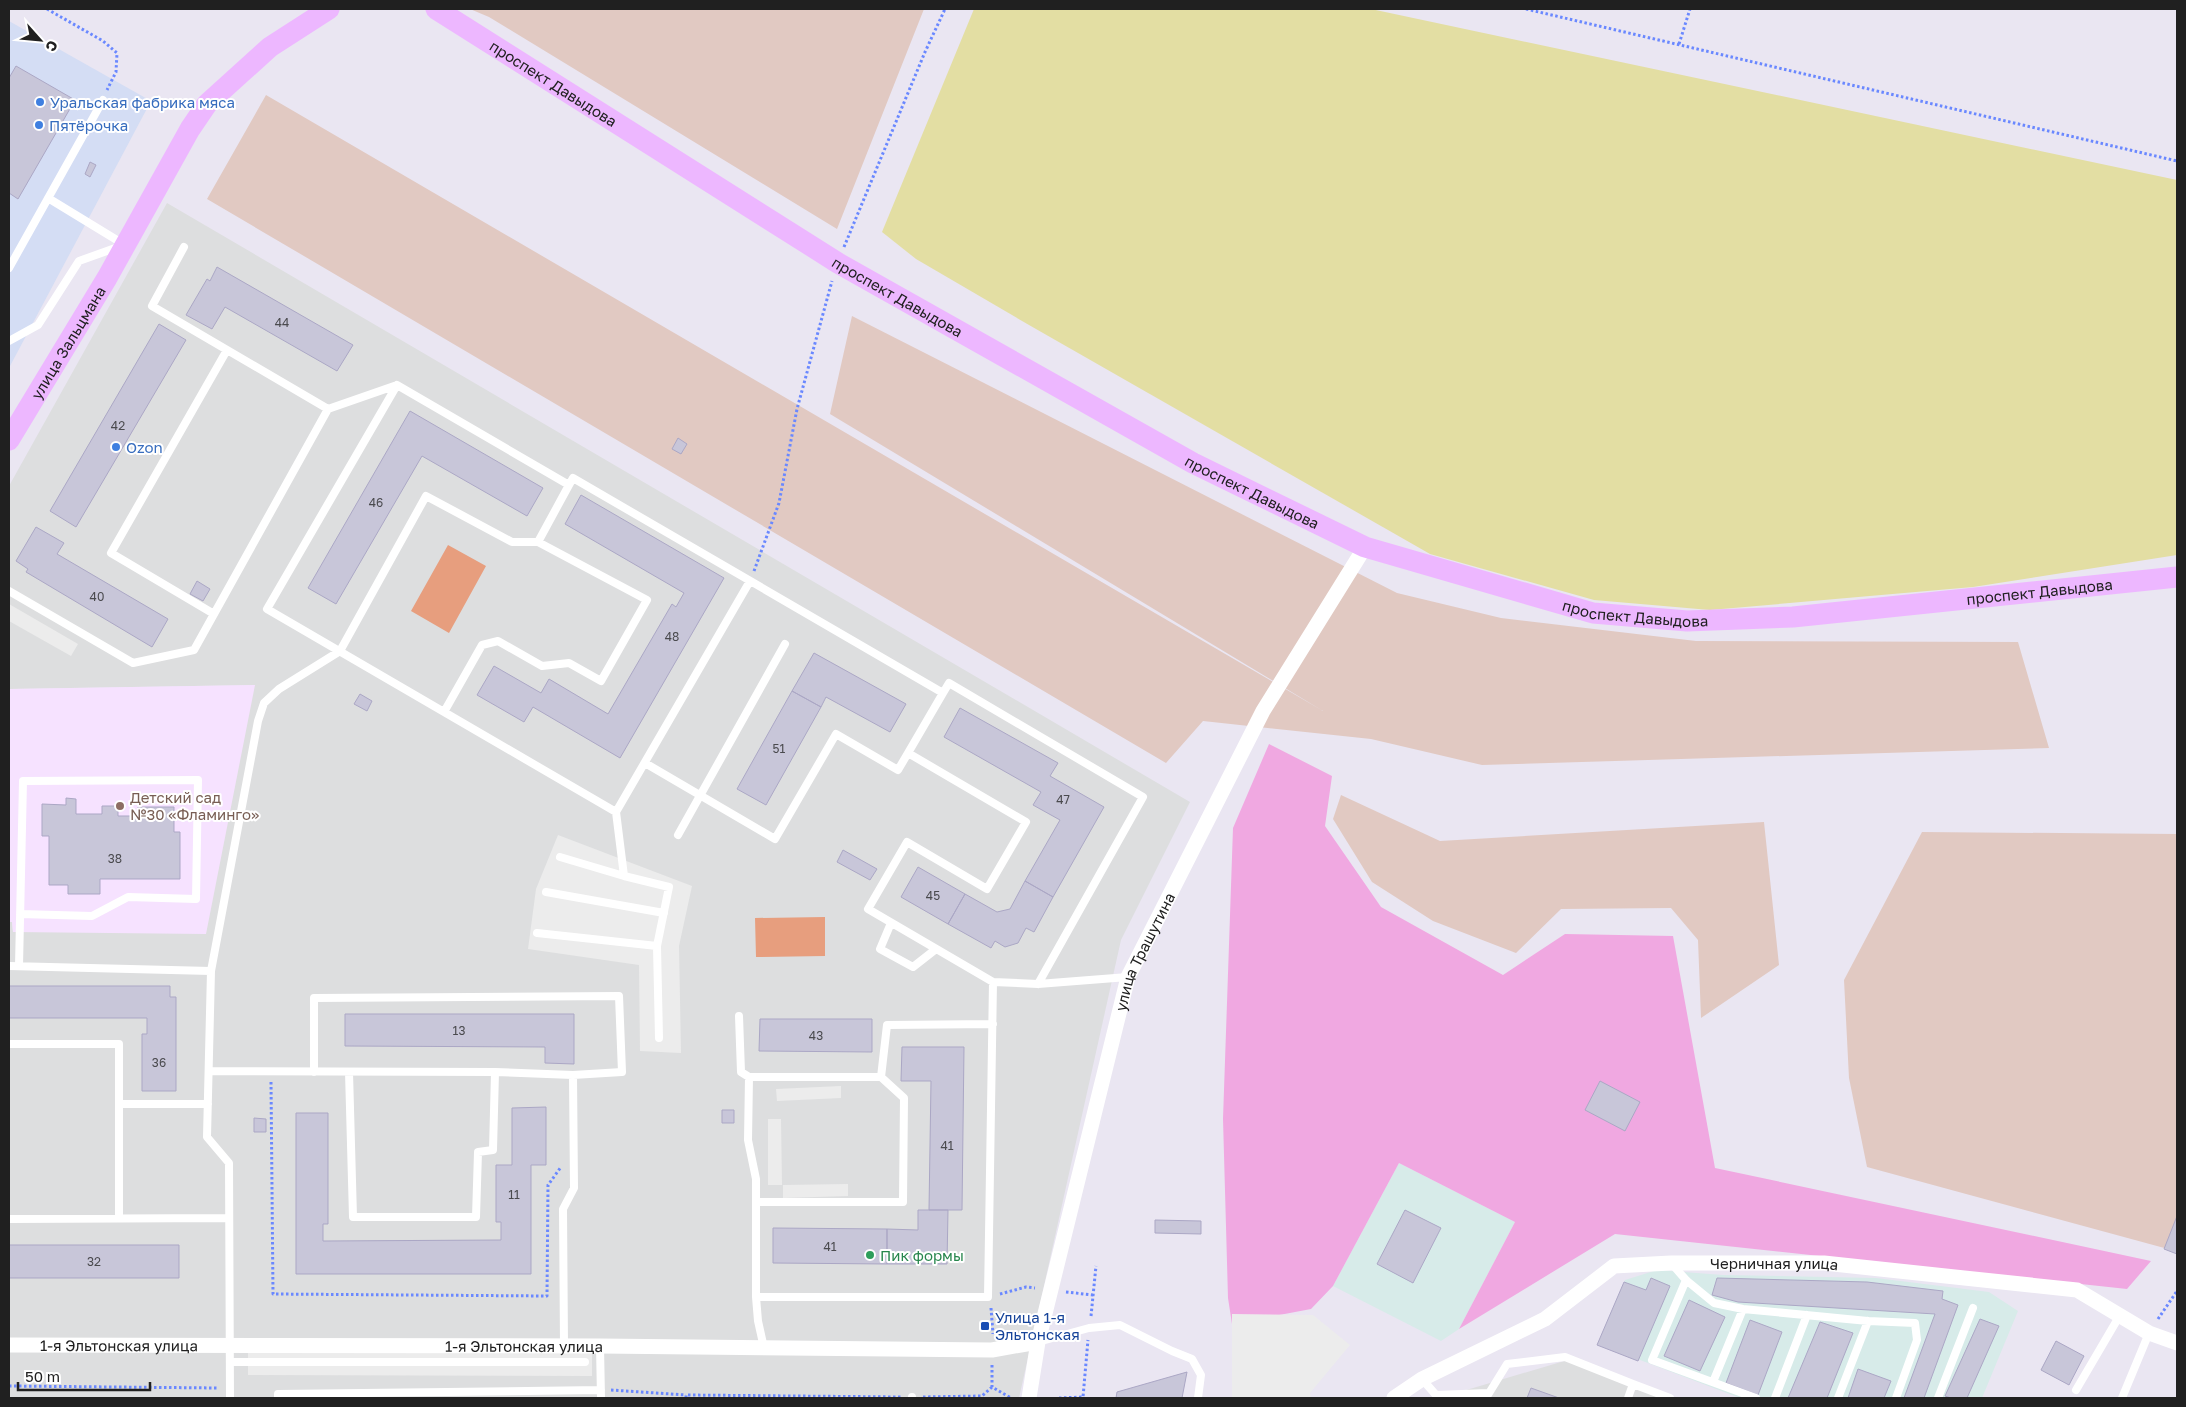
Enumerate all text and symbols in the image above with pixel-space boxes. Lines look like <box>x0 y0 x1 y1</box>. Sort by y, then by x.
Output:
north arrow <box>15 15 65 65</box>
street label: проспект Давыдова <box>487 36 620 130</box>
text: С <box>42 38 62 54</box>
place label: Уральская фабрика мяса <box>50 93 235 111</box>
marker: Уральская фабрика мяса <box>34 96 46 108</box>
place label: Пятёрочка <box>49 116 128 134</box>
marker: Пятёрочка <box>33 119 45 131</box>
street label: проспект Давыдова <box>829 253 966 341</box>
street label: улица Зальцмана <box>27 283 109 402</box>
house number: 44 <box>275 315 289 330</box>
house number: 42 <box>111 418 125 433</box>
place label: Ozon <box>126 438 163 456</box>
marker: Ozon <box>110 441 122 453</box>
street label: проспект Давыдова <box>1182 452 1322 532</box>
house number: 46 <box>369 495 383 510</box>
street label: проспект Давыдова <box>1966 575 2113 608</box>
house number: 40 <box>90 589 104 604</box>
street label: проспект Давыдова <box>1561 596 1709 630</box>
house number: 48 <box>665 629 679 644</box>
house number: 51 <box>773 741 786 756</box>
place label: Детский сад №30 «Фламинго» <box>130 788 259 823</box>
house number: 47 <box>1056 792 1070 807</box>
marker: Детский сад №30 «Фламинго» <box>114 800 126 812</box>
house number: 38 <box>108 851 122 866</box>
house number: 45 <box>926 888 940 903</box>
street label: улица Трашутина <box>1111 889 1178 1013</box>
house number: 13 <box>453 1023 465 1038</box>
house number: 43 <box>809 1028 823 1043</box>
house number: 36 <box>152 1055 166 1070</box>
house number: 41 <box>940 1138 954 1153</box>
house number: 11 <box>508 1187 520 1202</box>
house number: 41 <box>823 1239 837 1254</box>
place label: Пик формы <box>880 1246 964 1264</box>
marker: Пик формы <box>864 1249 876 1261</box>
house number: 32 <box>87 1254 101 1269</box>
street label: Черничная улица <box>1710 1254 1839 1273</box>
place label: Улица 1-я Эльтонская <box>995 1308 1080 1343</box>
marker: Улица 1-я Эльтонская <box>979 1320 991 1332</box>
street label: 1-я Эльтонская улица <box>40 1336 198 1354</box>
street label: 1-я Эльтонская улица <box>445 1337 603 1355</box>
scale bar <box>18 1360 150 1392</box>
text: 50 m <box>25 1367 60 1385</box>

